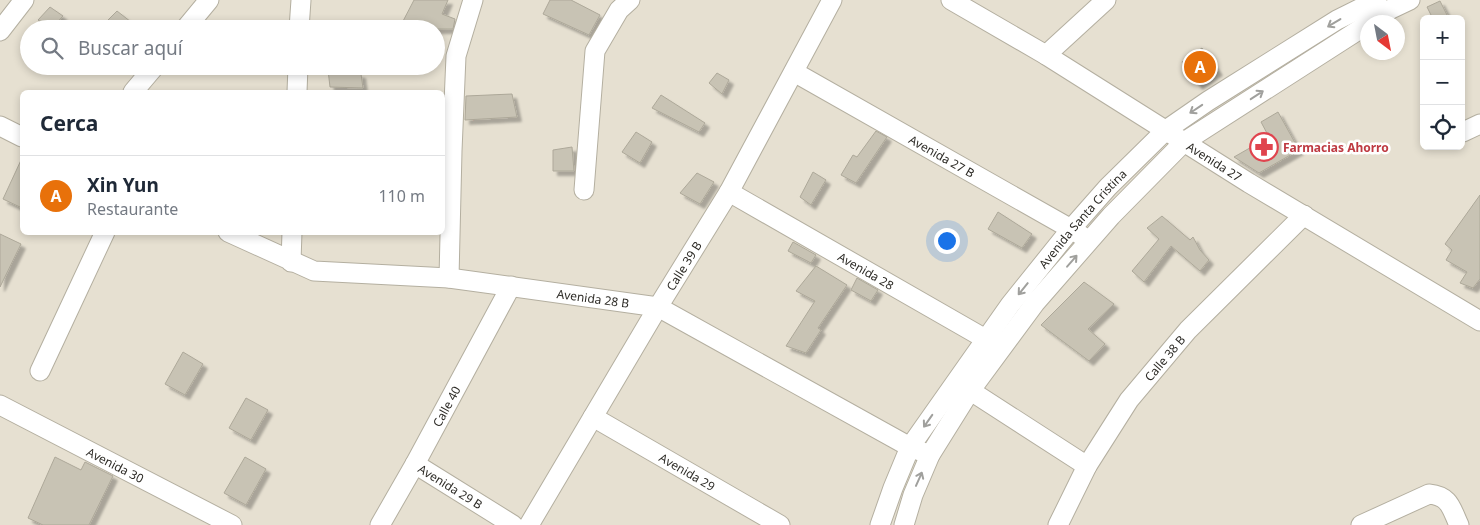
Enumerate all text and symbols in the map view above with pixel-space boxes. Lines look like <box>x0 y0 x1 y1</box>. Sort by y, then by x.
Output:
north arrow <box>1360 15 1405 60</box>
map controls <box>1420 15 1465 150</box>
button: + <box>1420 15 1465 60</box>
one-way arrow <box>1327 18 1341 28</box>
search box <box>20 20 445 75</box>
icon: search <box>38 34 66 62</box>
text: Buscar aquí <box>78 35 183 61</box>
pin: A <box>1184 48 1216 86</box>
button: − <box>1420 60 1465 105</box>
one-way arrow <box>1250 90 1264 100</box>
one-way arrow <box>1189 104 1203 114</box>
button: locate <box>1420 105 1465 150</box>
text: Cerca <box>40 109 98 137</box>
street label: Avenida 27 B <box>906 130 978 181</box>
pharmacy icon: Farmacias Ahorro <box>1249 132 1279 162</box>
street label: Avenida 27 <box>1184 138 1245 185</box>
place label: Farmacias Ahorro <box>1283 139 1389 156</box>
street label: Avenida Santa Cristina <box>1034 165 1130 272</box>
text: Xin Yun <box>87 172 159 198</box>
text: A <box>50 185 62 207</box>
text: 110 m <box>378 185 425 207</box>
text: Restaurante <box>87 198 178 220</box>
your location <box>934 228 960 254</box>
street label: Calle 39 B <box>662 237 705 293</box>
street label: Avenida 28 <box>835 248 897 293</box>
one-way arrow <box>1066 254 1078 267</box>
one-way arrow <box>1018 282 1029 295</box>
street label: Avenida 28 B <box>556 285 631 311</box>
street label: Calle 38 B <box>1140 331 1189 384</box>
street label: Calle 40 <box>428 383 464 430</box>
one-way arrow <box>923 413 934 427</box>
street label: Avenida 30 <box>84 443 147 487</box>
street label: Avenida 29 <box>656 449 719 494</box>
street label: Avenida 29 B <box>415 460 486 513</box>
one-way arrow <box>915 472 925 487</box>

